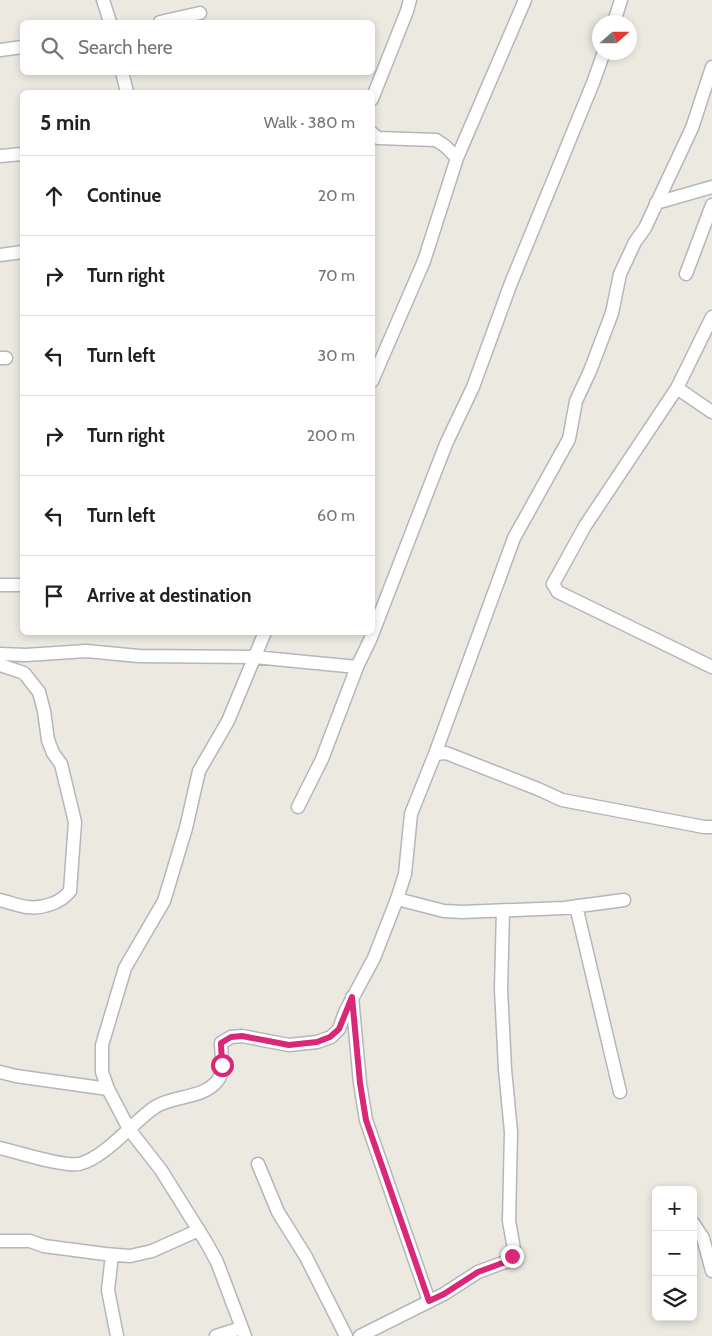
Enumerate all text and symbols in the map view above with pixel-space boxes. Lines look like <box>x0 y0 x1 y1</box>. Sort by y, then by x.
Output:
north arrow <box>592 15 637 60</box>
search box <box>20 20 375 75</box>
icon: search <box>38 34 66 62</box>
text: Search here <box>78 36 172 59</box>
text: 5 min <box>40 110 91 135</box>
text: Walk · 380 m <box>264 113 355 132</box>
icon: ahead <box>40 182 68 210</box>
text: Continue <box>87 184 161 207</box>
text: 20 m <box>318 186 355 205</box>
icon: right <box>40 262 68 290</box>
text: Turn right <box>87 264 165 287</box>
text: 70 m <box>318 266 355 285</box>
icon: left <box>40 342 68 370</box>
text: Turn left <box>87 344 155 367</box>
text: 30 m <box>318 346 355 365</box>
icon: right <box>40 422 68 450</box>
text: Turn right <box>87 424 165 447</box>
text: 200 m <box>307 426 355 445</box>
icon: left <box>40 502 68 530</box>
text: Turn left <box>87 504 155 527</box>
text: 60 m <box>317 506 355 525</box>
icon: arrive <box>40 582 68 610</box>
text: Arrive at destination <box>87 584 251 607</box>
route start <box>211 1054 234 1077</box>
map controls <box>652 1186 697 1321</box>
button: + <box>652 1186 697 1231</box>
button: − <box>652 1231 697 1276</box>
route end <box>501 1245 524 1268</box>
button: layers <box>652 1276 697 1321</box>

